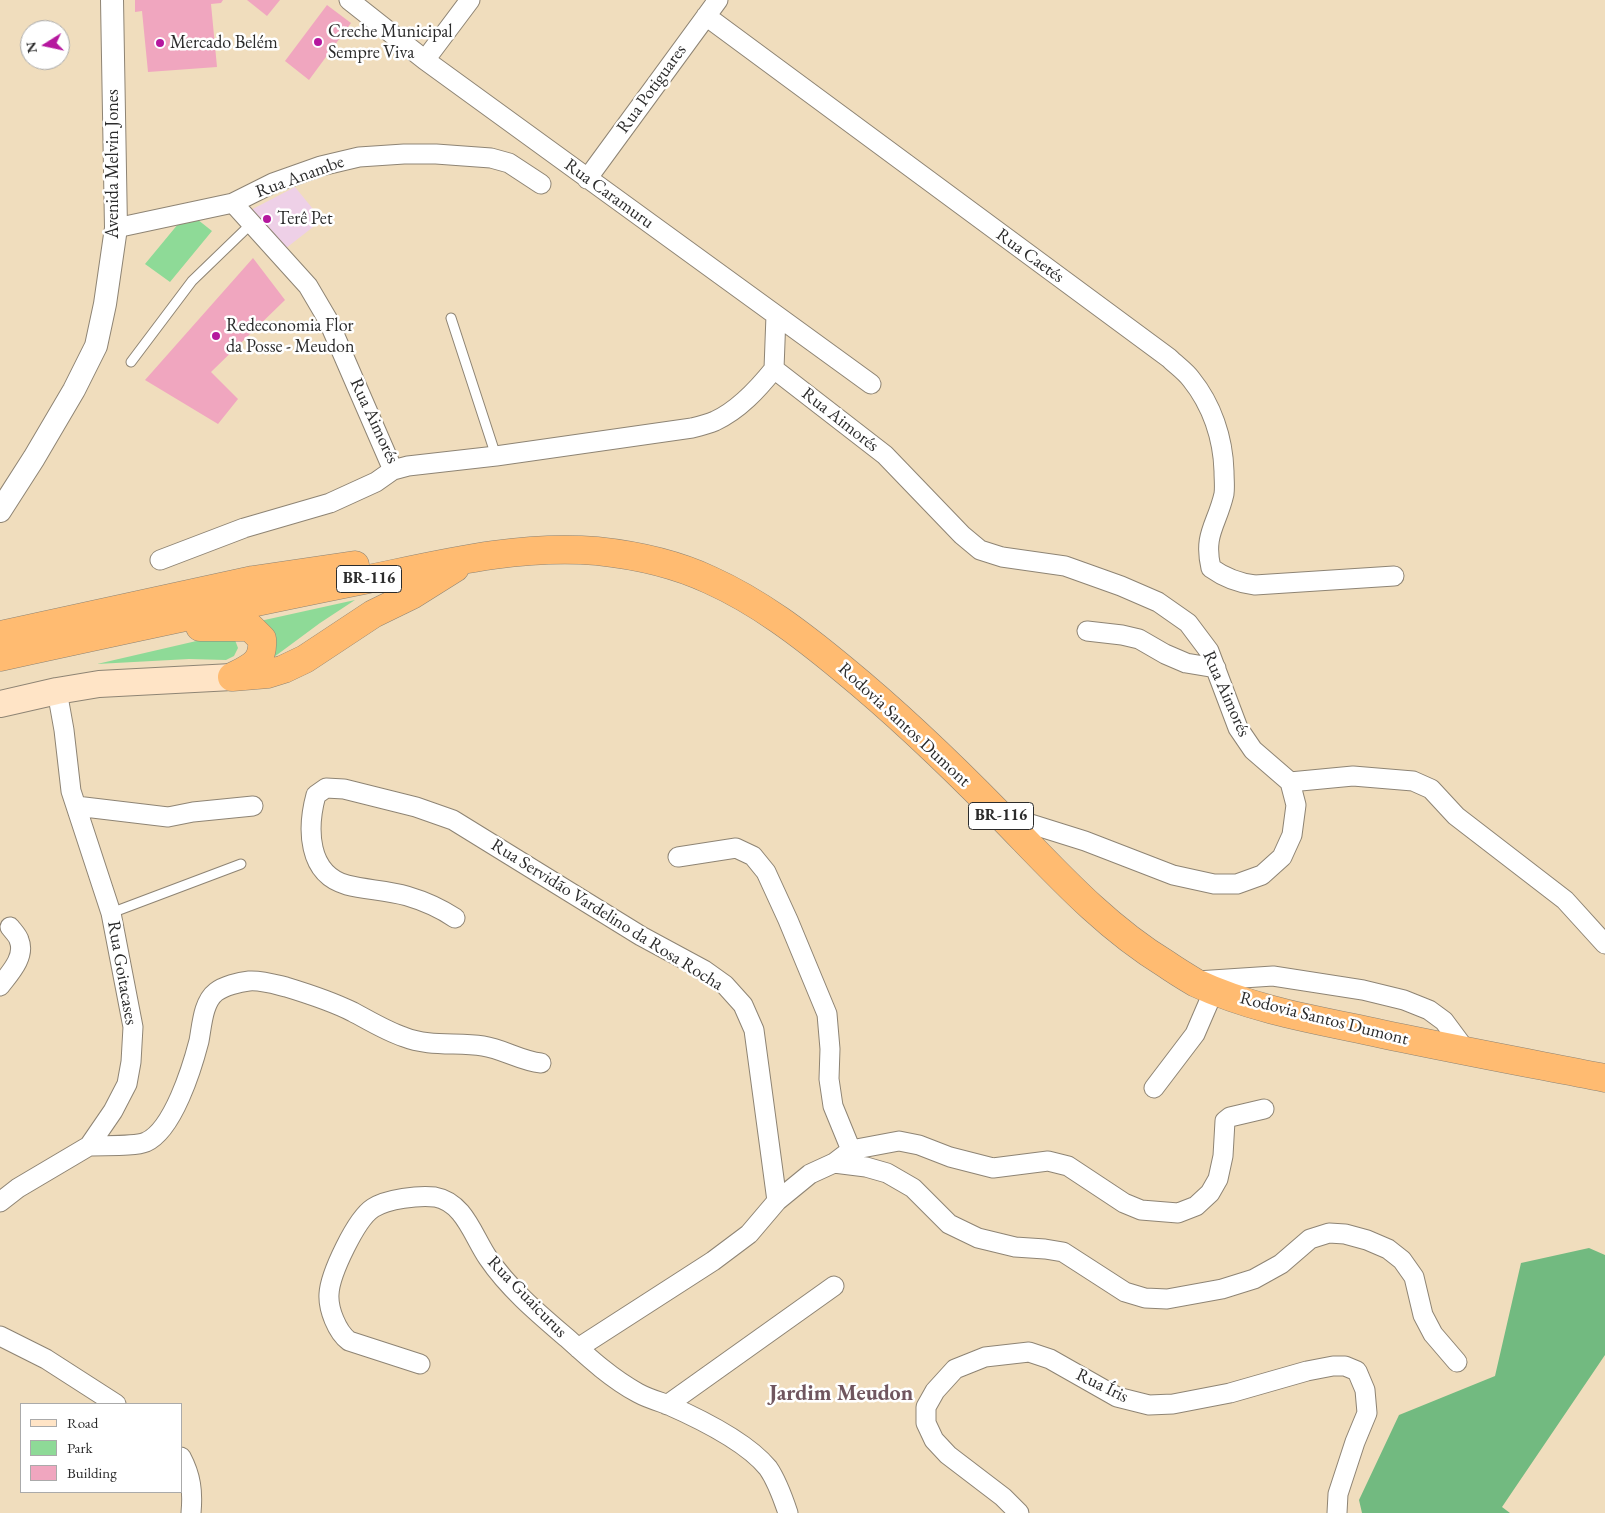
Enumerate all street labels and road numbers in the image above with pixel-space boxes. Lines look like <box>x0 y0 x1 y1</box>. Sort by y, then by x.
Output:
street label: Rua Potiguares <box>613 40 691 138</box>
street label: Avenida Melvin Jones <box>102 89 124 239</box>
street label: Rua Anambe <box>253 151 347 203</box>
street label: Rua Caramuru <box>560 154 658 234</box>
street label: Rua Caetés <box>992 224 1068 288</box>
street label: Rua Aimorés <box>345 375 403 467</box>
street label: Rua Aimorés <box>797 383 883 457</box>
road number: BR-116 <box>336 566 402 592</box>
street label: Rua Aimorés <box>1197 648 1255 740</box>
street label: Rodovia Santos Dumont <box>833 658 975 792</box>
road number: BR-116 <box>968 802 1034 829</box>
street label: Rua Servidão Vardelino da Rosa Rocha <box>487 834 727 996</box>
street label: Rua Goitacases <box>102 919 142 1027</box>
street label: Rodovia Santos Dumont <box>1238 988 1410 1050</box>
street label: Rua Guaicurus <box>483 1252 571 1342</box>
street label: Rua Íris <box>1072 1364 1132 1408</box>

